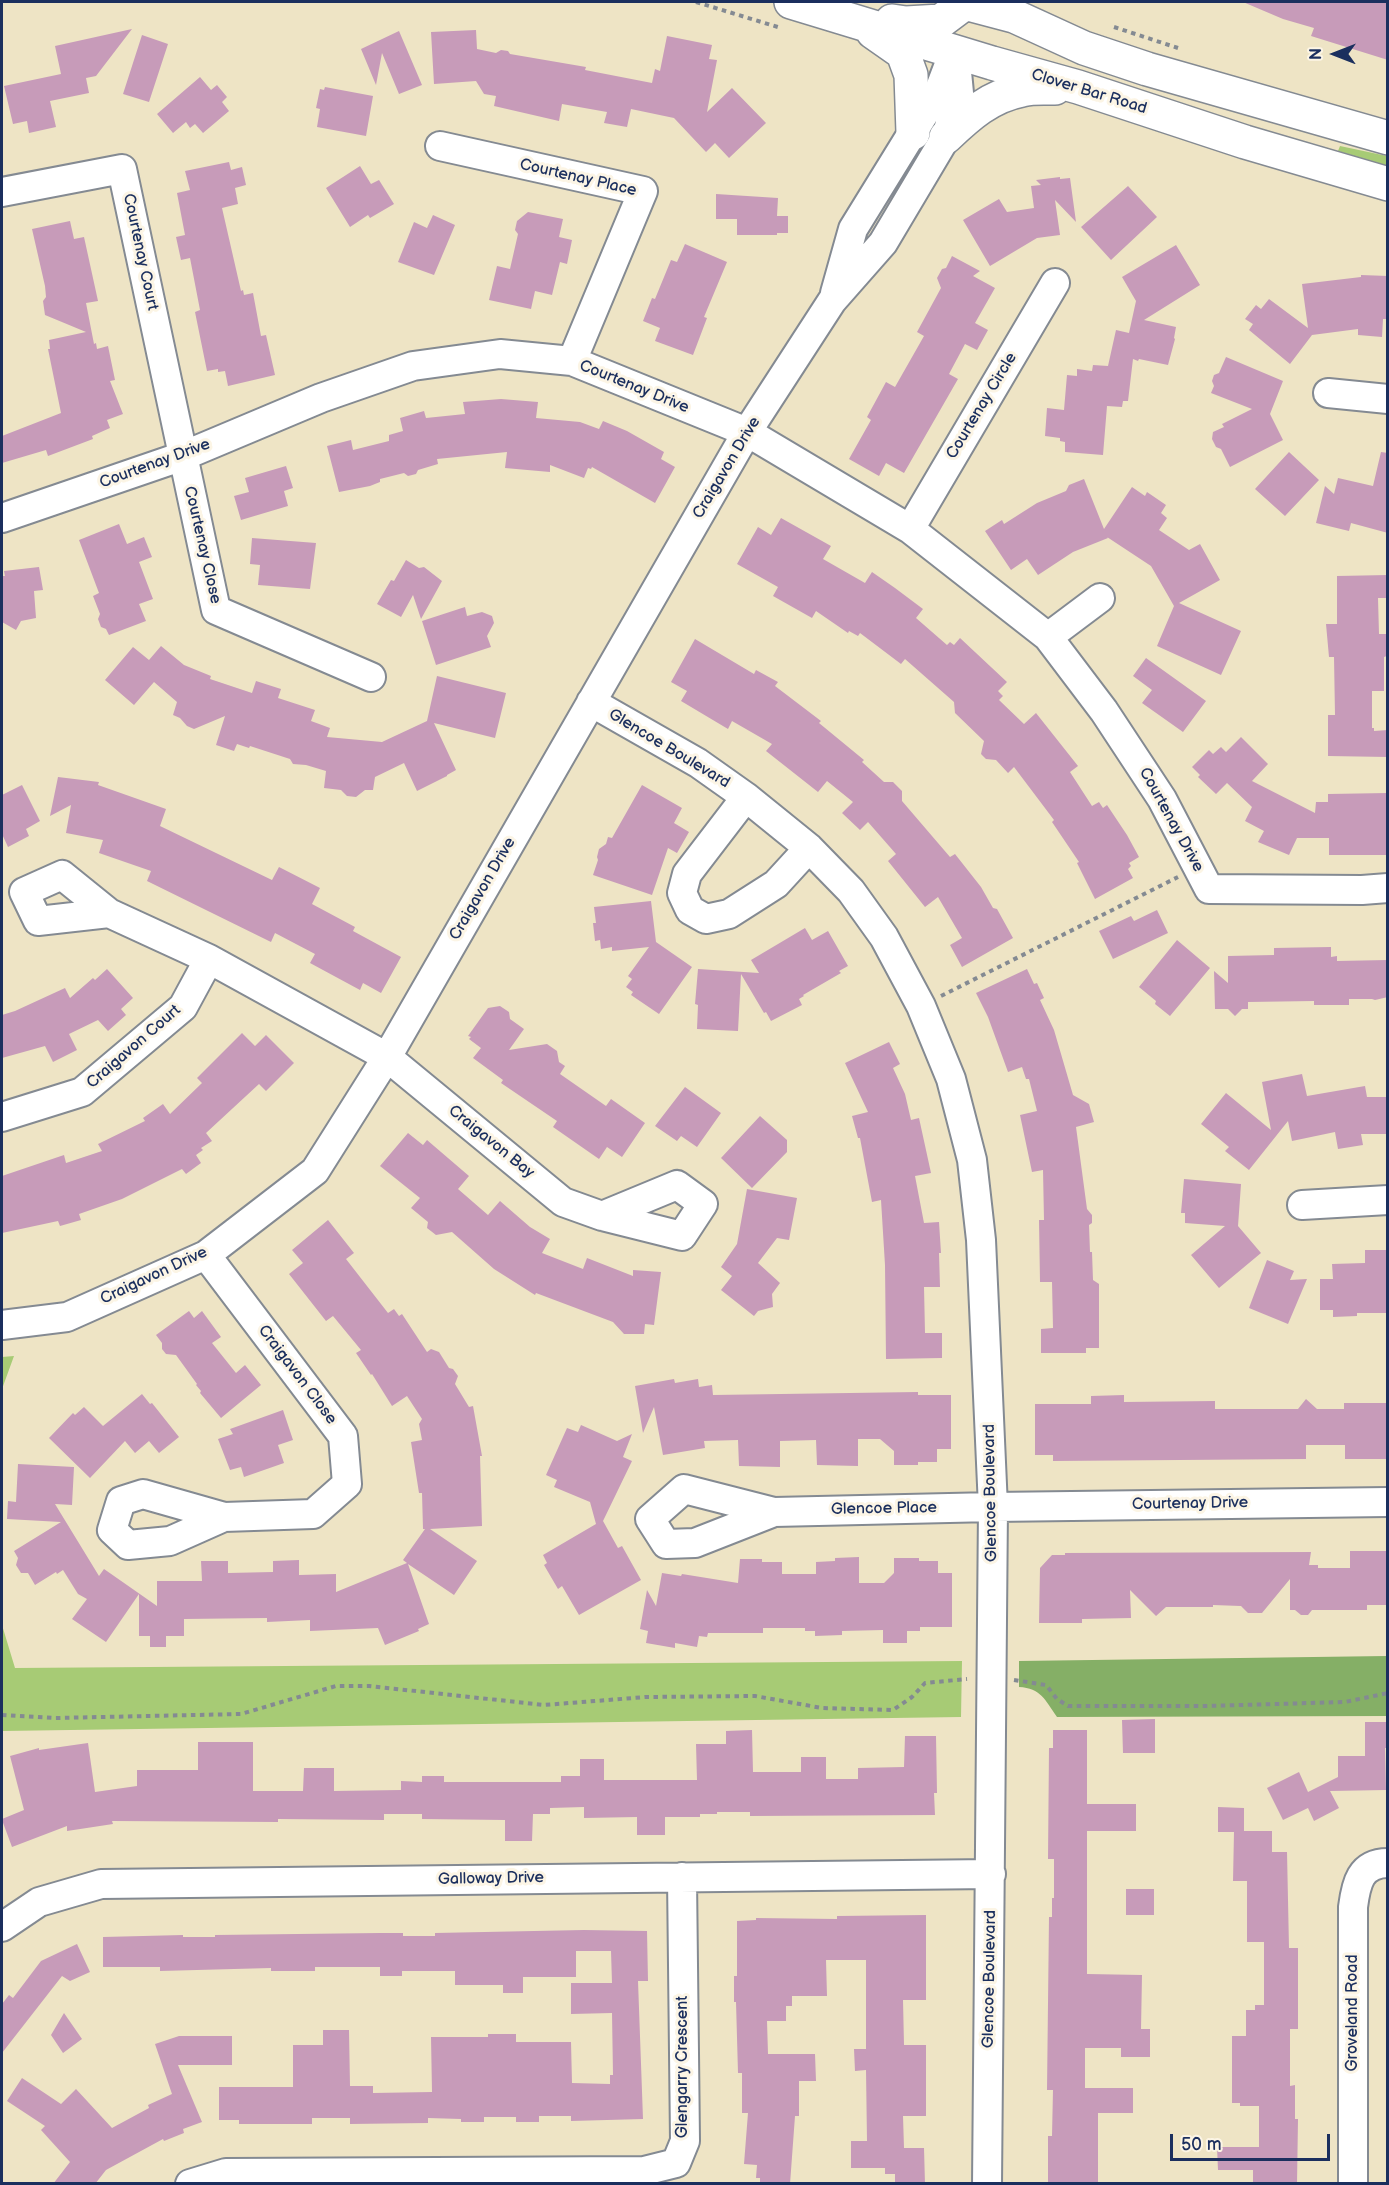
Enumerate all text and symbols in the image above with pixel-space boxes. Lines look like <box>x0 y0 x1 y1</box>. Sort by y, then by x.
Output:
north arrow <box>1305 24 1365 84</box>
text: N <box>1307 48 1326 60</box>
street label: Clover Bar Road <box>1029 65 1149 119</box>
street label: Courtenay Place <box>518 155 638 201</box>
street label: Courtenay Court <box>118 192 162 312</box>
street label: Courtenay Circle <box>943 349 1021 463</box>
street label: Courtenay Drive <box>576 356 692 418</box>
street label: Craigavon Drive <box>689 414 765 522</box>
street label: Courtenay Drive <box>97 435 213 493</box>
street label: Courtenay Close <box>179 484 225 606</box>
street label: Glencoe Boulevard <box>605 705 733 793</box>
street label: Courtenay Drive <box>1134 764 1208 876</box>
street label: Craigavon Drive <box>446 834 520 944</box>
street label: Craigavon Court <box>83 1001 185 1093</box>
street label: Craigavon Bay <box>444 1101 538 1183</box>
street label: Craigavon Drive <box>98 1243 210 1309</box>
street label: Craigavon Close <box>253 1322 341 1428</box>
street label: Glencoe Boulevard <box>980 1424 1002 1562</box>
street label: Courtenay Drive <box>1132 1493 1248 1515</box>
street label: Glencoe Place <box>831 1498 937 1520</box>
street label: Galloway Drive <box>438 1868 544 1890</box>
street label: Glencoe Boulevard <box>979 1910 1001 2048</box>
street label: Groveland Road <box>1343 1954 1363 2072</box>
street label: Glengarry Crescent <box>673 1996 693 2138</box>
scale bar <box>1173 2122 1334 2160</box>
text: 50 m <box>1181 2134 1222 2155</box>

